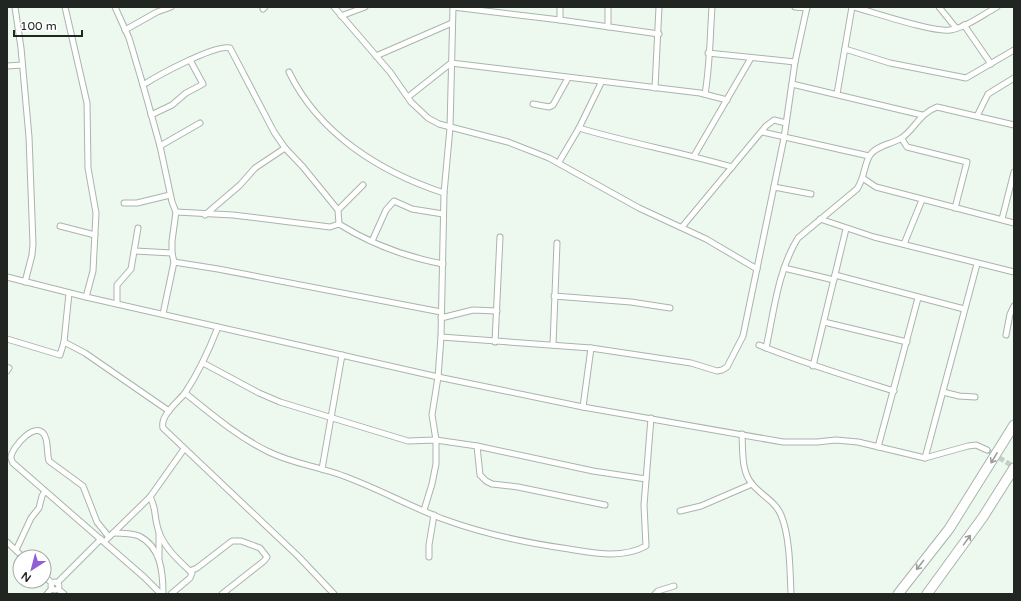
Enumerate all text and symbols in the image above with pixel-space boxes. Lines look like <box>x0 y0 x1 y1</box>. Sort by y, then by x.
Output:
scale bar <box>14 12 82 38</box>
text: 100 m <box>20 19 57 33</box>
one-way arrow <box>990 452 998 463</box>
one-way arrow <box>963 534 971 545</box>
north arrow <box>12 549 52 589</box>
one-way arrow <box>916 560 925 571</box>
text: N <box>19 569 34 585</box>

